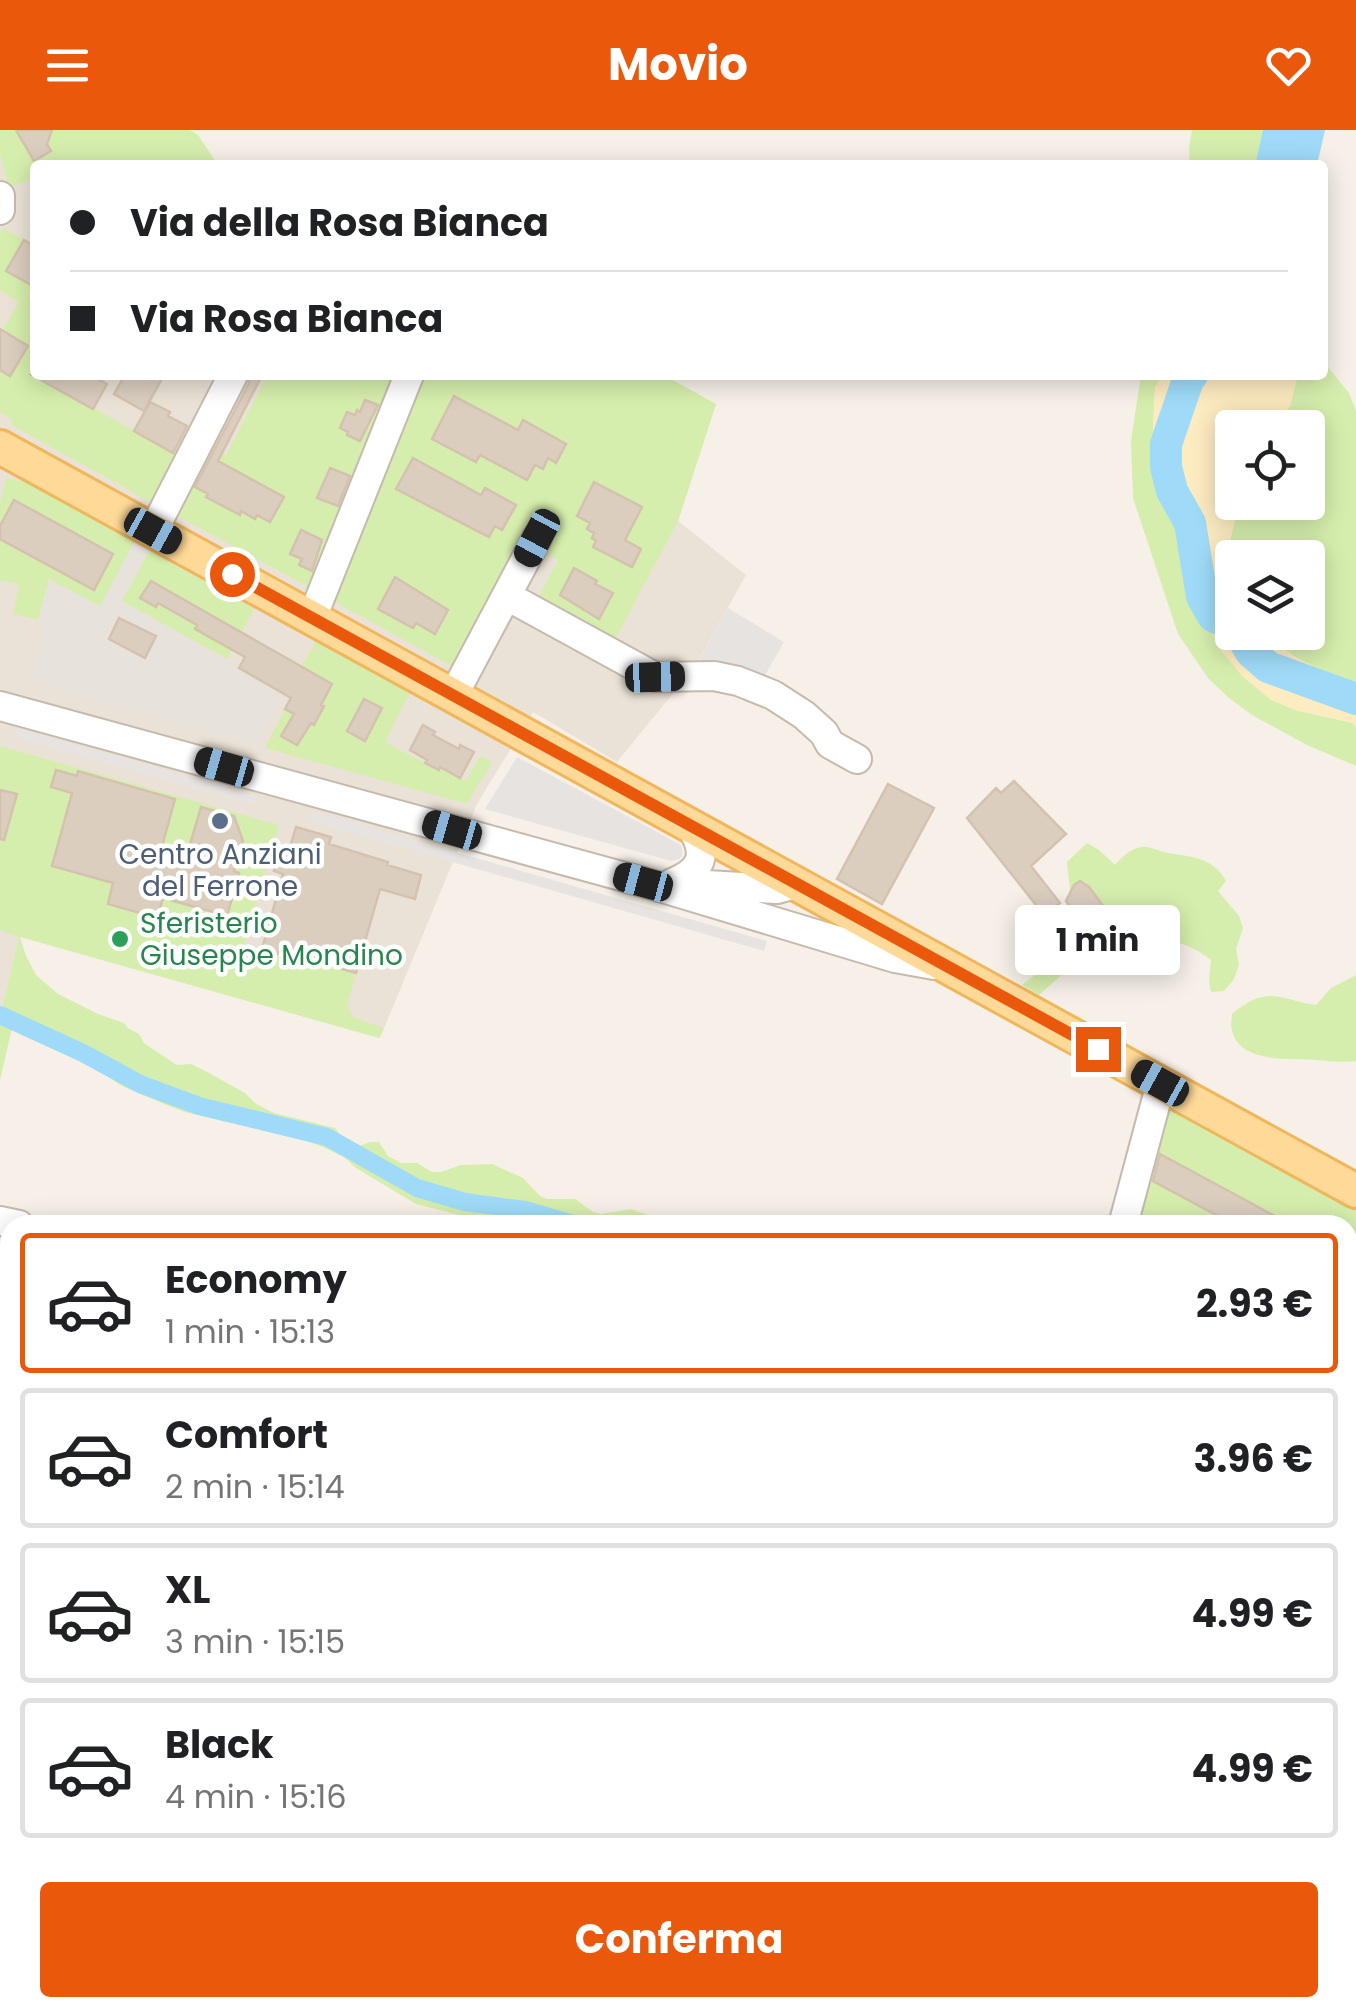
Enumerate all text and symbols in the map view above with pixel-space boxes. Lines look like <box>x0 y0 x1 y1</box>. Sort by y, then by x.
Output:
text: Movio <box>608 33 748 96</box>
icon: menu <box>40 38 95 93</box>
icon: heart <box>1261 38 1316 93</box>
text: Via della Rosa Bianca <box>130 196 549 249</box>
text: Via Rosa Bianca <box>130 292 443 345</box>
map controls <box>1215 410 1325 650</box>
button: locate <box>1215 410 1325 520</box>
car <box>119 503 187 559</box>
car <box>510 504 564 572</box>
button: layers <box>1215 540 1325 650</box>
route start <box>210 552 255 597</box>
car <box>624 661 686 693</box>
car <box>191 744 257 790</box>
car <box>419 807 485 853</box>
marker: Centro Anziani del Ferrone <box>209 810 231 832</box>
place label: Centro Anziani del Ferrone <box>118 835 322 906</box>
car <box>610 860 676 904</box>
place label: Sferisterio Giuseppe Mondino <box>140 904 403 975</box>
callout: 1 min <box>1016 904 1180 974</box>
text: 1 min <box>1056 917 1139 962</box>
marker: Sferisterio Giuseppe Mondino <box>109 928 131 950</box>
route end <box>1076 1027 1121 1072</box>
car <box>1126 1055 1194 1111</box>
text: Economy <box>165 1253 347 1306</box>
icon: car <box>45 1258 135 1348</box>
text: 2.93 € <box>1196 1277 1313 1330</box>
text: 1 min · 15:13 <box>165 1309 335 1354</box>
text: Comfort <box>165 1408 328 1461</box>
icon: car <box>45 1413 135 1503</box>
text: 3.96 € <box>1193 1432 1313 1485</box>
text: 2 min · 15:14 <box>165 1464 345 1509</box>
text: XL <box>165 1563 210 1616</box>
icon: car <box>45 1568 135 1658</box>
text: 4.99 € <box>1192 1587 1313 1640</box>
text: 3 min · 15:15 <box>165 1619 345 1664</box>
text: Black <box>165 1718 274 1771</box>
icon: car <box>45 1723 135 1813</box>
text: 4.99 € <box>1192 1742 1313 1795</box>
text: 4 min · 15:16 <box>165 1774 347 1819</box>
button: Conferma <box>40 1882 1318 1997</box>

